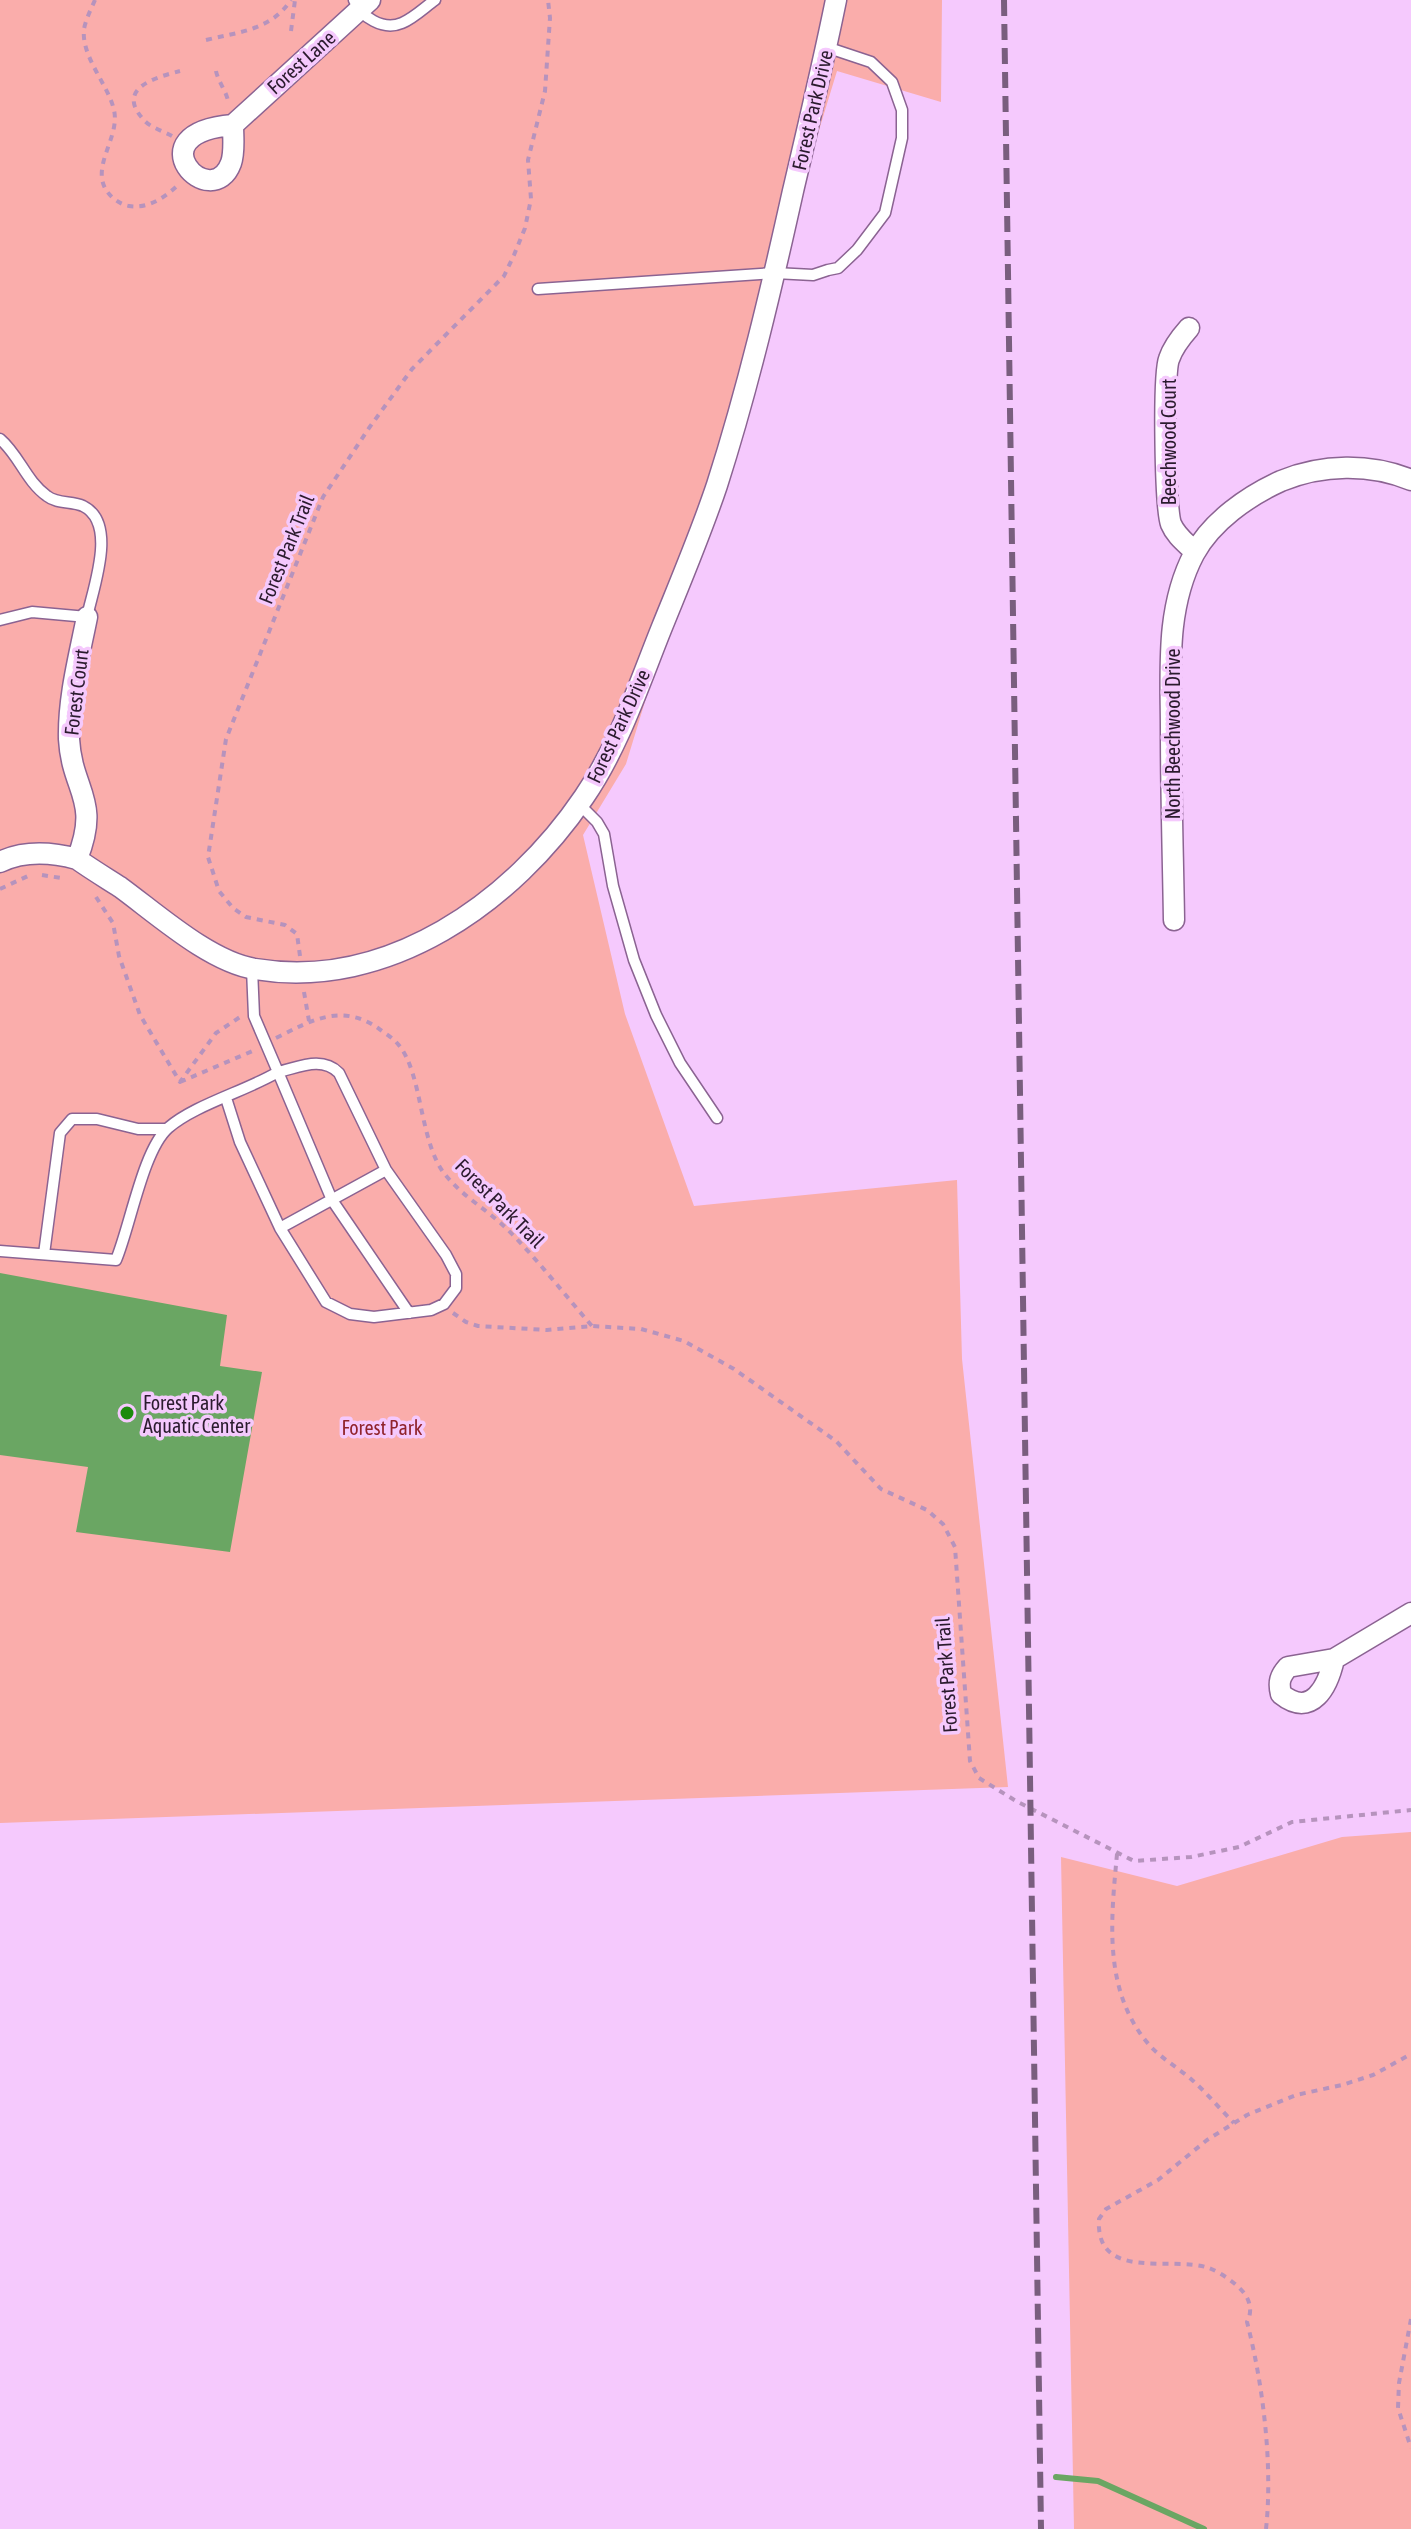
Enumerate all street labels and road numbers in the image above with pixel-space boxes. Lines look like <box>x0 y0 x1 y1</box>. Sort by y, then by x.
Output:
street label: Forest Lane <box>262 26 340 98</box>
street label: Forest Park Drive <box>787 48 837 172</box>
street label: Beechwood Court <box>1157 378 1180 505</box>
street label: Forest Park Trail <box>254 490 319 607</box>
street label: Forest Court <box>59 647 93 737</box>
street label: North Beechwood Drive <box>1161 648 1184 820</box>
street label: Forest Park Drive <box>582 666 654 786</box>
street label: Forest Park Trail <box>451 1154 550 1253</box>
street label: Forest Park Trail <box>930 1616 962 1734</box>

